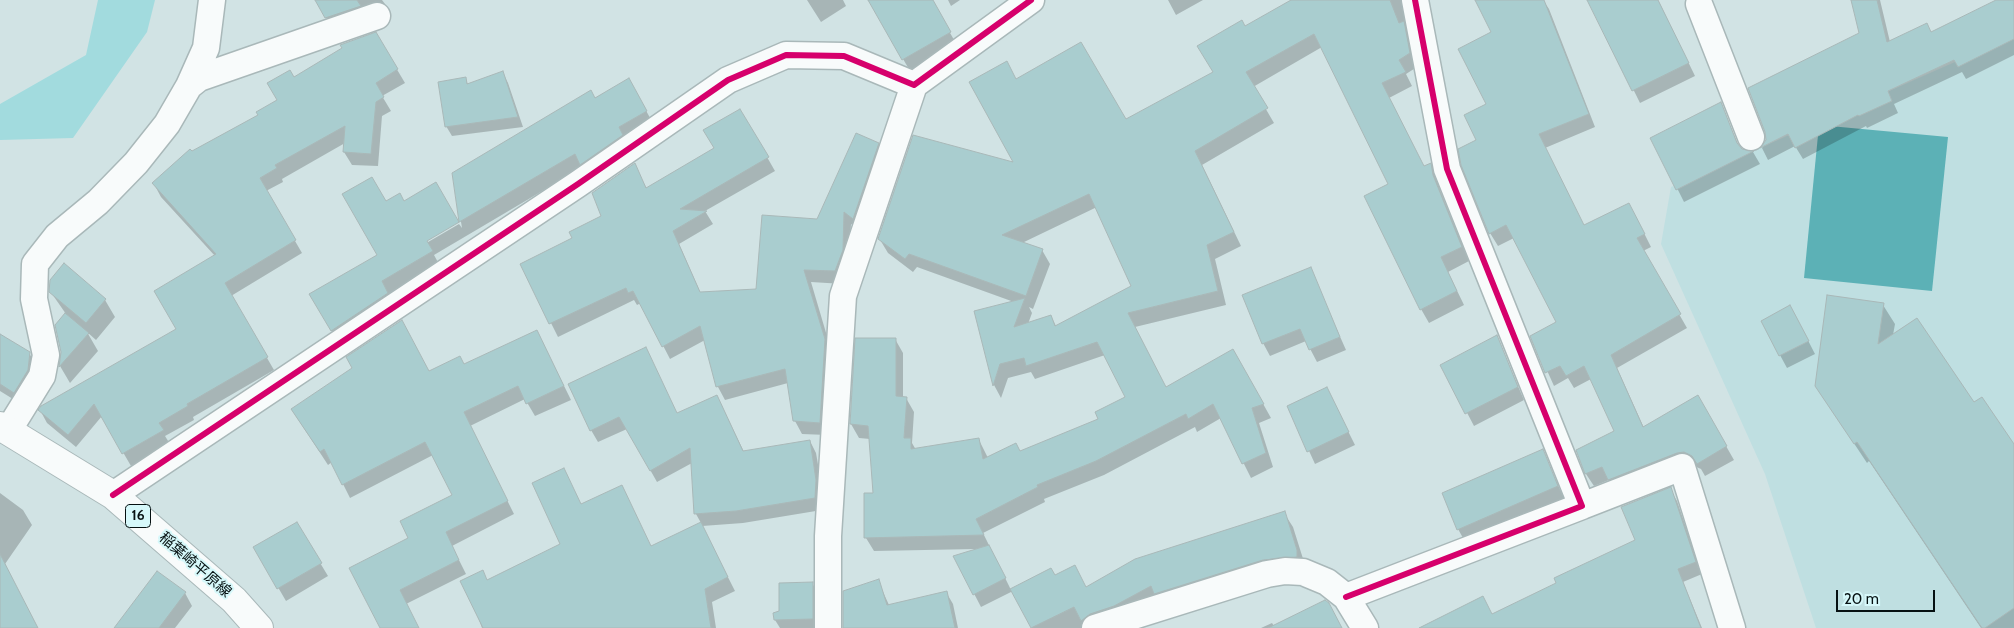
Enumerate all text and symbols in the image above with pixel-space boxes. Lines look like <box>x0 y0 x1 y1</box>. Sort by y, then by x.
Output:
road number: 16 <box>126 504 150 528</box>
street label: 稲葉崎平原線 <box>155 529 235 601</box>
scale bar <box>1839 580 1938 612</box>
text: 20 m <box>1844 590 1879 608</box>

